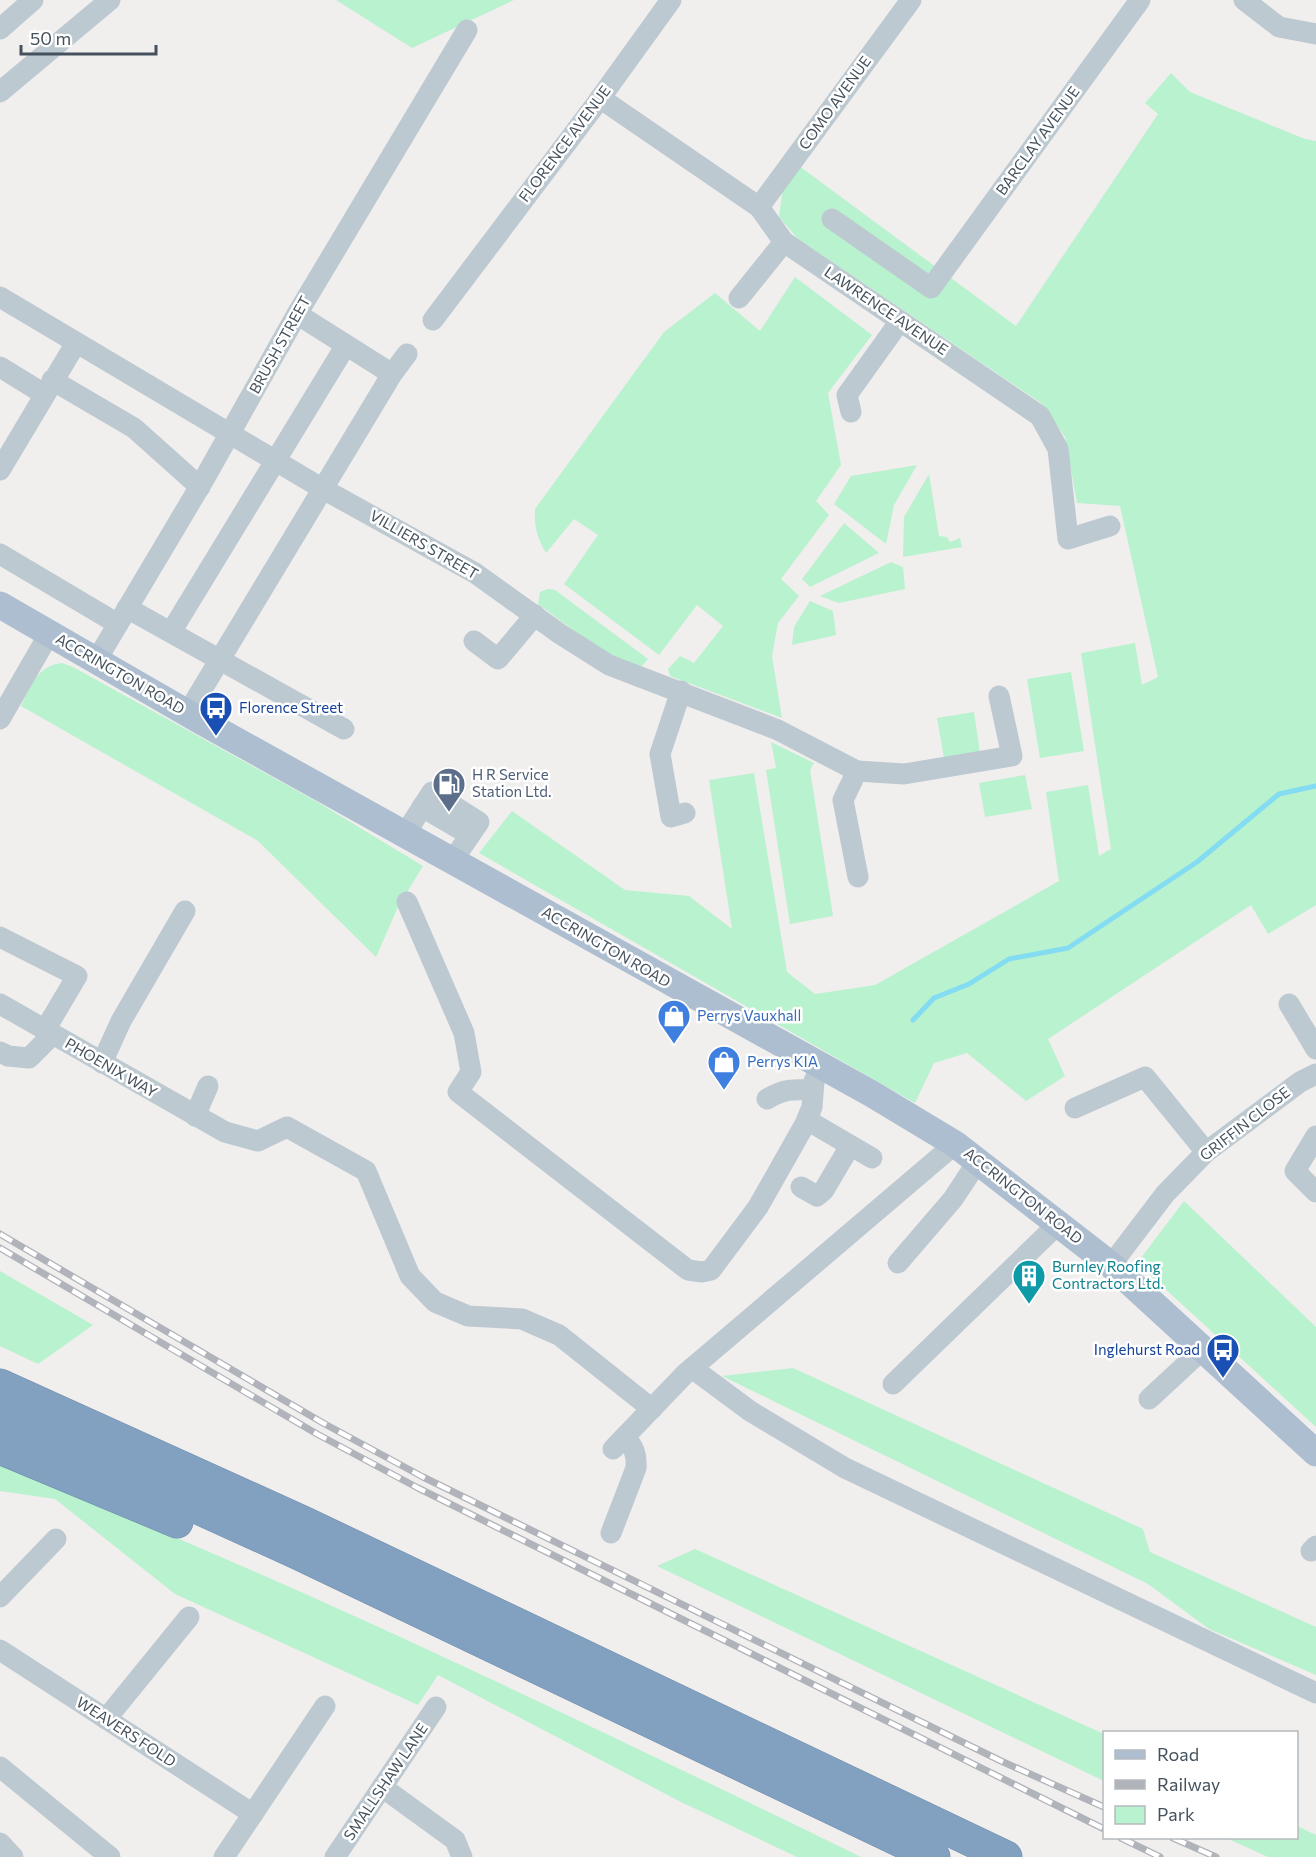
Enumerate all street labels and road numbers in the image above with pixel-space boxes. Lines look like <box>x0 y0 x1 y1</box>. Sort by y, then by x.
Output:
street label: COMO AVENUE <box>794 52 874 153</box>
street label: FLORENCE AVENUE <box>515 82 614 205</box>
street label: BARCLAY AVENUE <box>992 82 1083 198</box>
street label: LAWRENCE AVENUE <box>821 262 952 358</box>
street label: BRUSH STREET <box>245 292 314 397</box>
street label: VILLIERS STREET <box>367 506 482 583</box>
street label: ACCRINGTON ROAD <box>53 629 188 717</box>
street label: ACCRINGTON ROAD <box>539 902 674 990</box>
street label: PHOENIX WAY <box>62 1033 161 1101</box>
street label: GRIFFIN CLOSE <box>1196 1082 1293 1164</box>
street label: ACCRINGTON ROAD <box>961 1143 1086 1247</box>
street label: WEAVERS FOLD <box>73 1692 180 1770</box>
street label: SMALLSHAW LANE <box>339 1719 431 1843</box>

